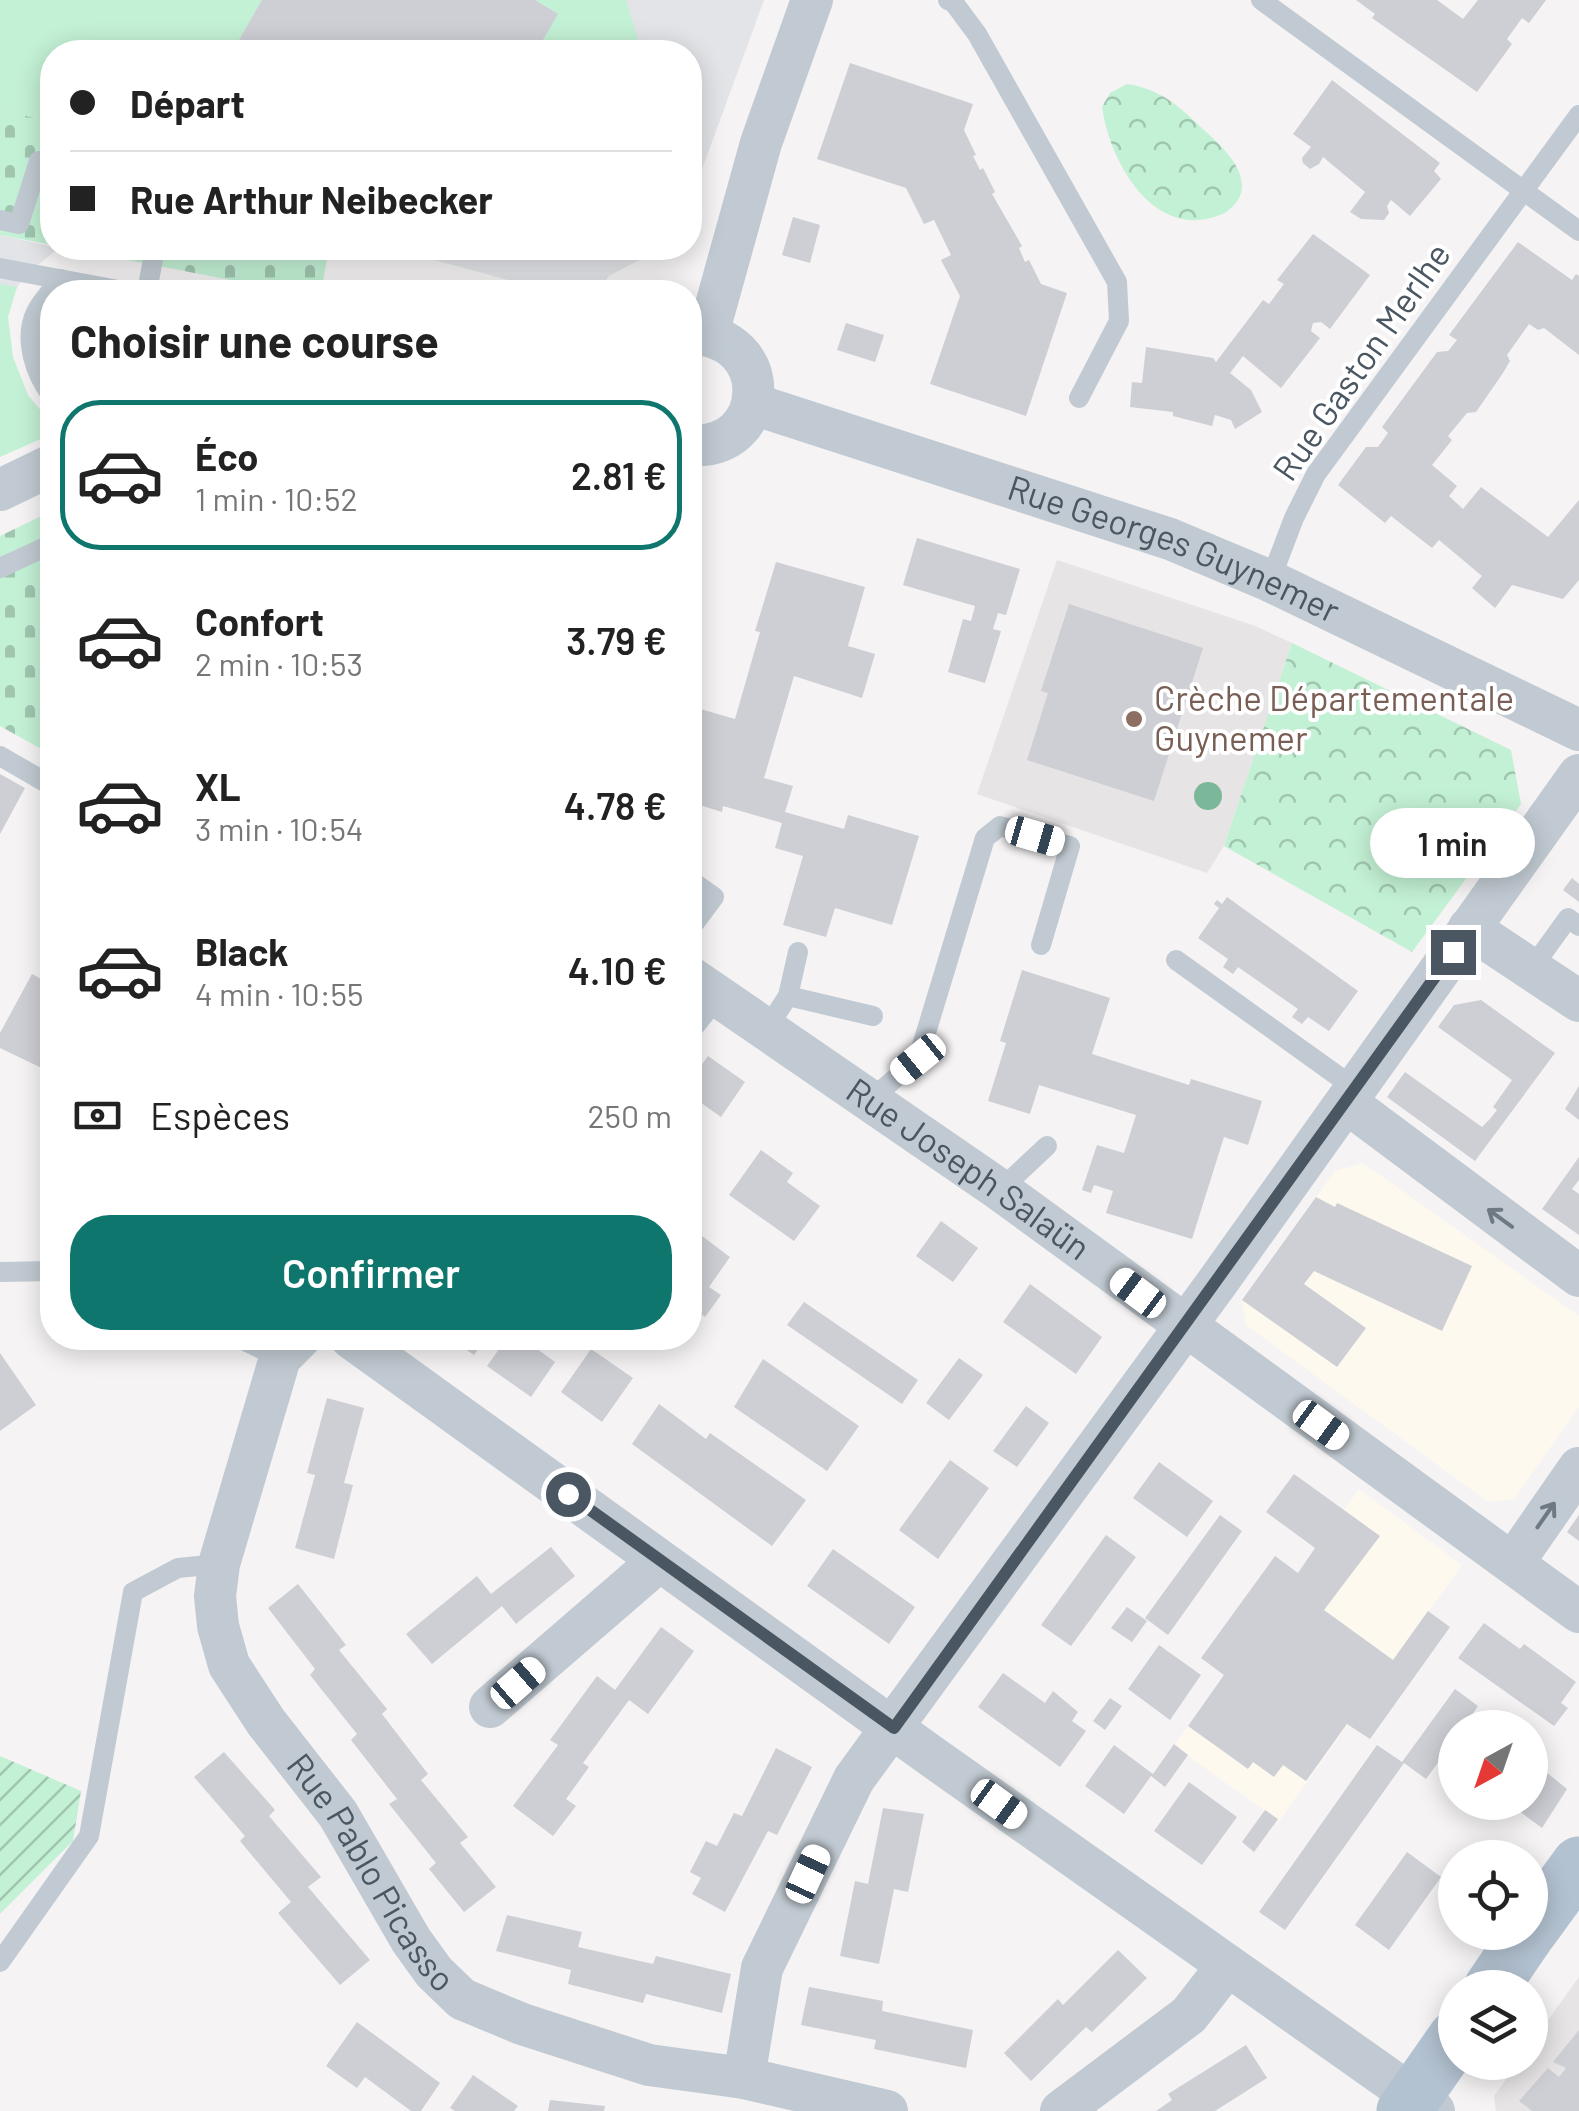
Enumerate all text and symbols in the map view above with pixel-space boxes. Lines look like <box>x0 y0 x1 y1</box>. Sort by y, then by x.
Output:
text: Départ <box>130 80 245 126</box>
text: Rue Arthur Neibecker <box>130 176 493 222</box>
street label: Rue Gaston Merlhe <box>1263 234 1458 488</box>
text: Choisir une course <box>70 313 439 367</box>
icon: car <box>75 430 165 520</box>
text: Éco <box>195 433 259 479</box>
text: 2.81 € <box>571 452 667 498</box>
street label: Rue Georges Guynemer <box>1003 465 1347 630</box>
text: 1 min · 10:52 <box>195 479 358 517</box>
icon: car <box>75 595 165 685</box>
text: Confort <box>195 598 324 644</box>
text: 3.79 € <box>566 617 667 663</box>
text: 2 min · 10:53 <box>195 644 363 682</box>
place label: Crèche Départementale Guynemer <box>1154 676 1514 758</box>
marker: Crèche Départementale Guynemer <box>1123 708 1145 730</box>
icon: car <box>75 760 165 850</box>
text: XL <box>195 763 241 809</box>
text: 4.78 € <box>564 782 667 828</box>
callout: 1 min <box>1370 807 1536 877</box>
text: 3 min · 10:54 <box>195 809 363 847</box>
car <box>1002 813 1068 859</box>
text: 1 min <box>1418 824 1487 862</box>
icon: car <box>75 925 165 1015</box>
text: Black <box>195 928 289 974</box>
route end <box>1431 930 1476 975</box>
text: 4.10 € <box>568 947 667 993</box>
text: 4 min · 10:55 <box>195 974 363 1012</box>
car <box>885 1028 951 1090</box>
street label: Rue Joseph Salaün <box>839 1068 1099 1268</box>
icon: cash <box>70 1088 125 1143</box>
text: Espèces <box>150 1092 290 1138</box>
text: 250 m <box>587 1096 672 1134</box>
one-way arrow <box>1487 1207 1515 1228</box>
button: Confirmer <box>70 1215 672 1330</box>
car <box>1105 1263 1171 1323</box>
car <box>1288 1395 1354 1455</box>
route start <box>546 1472 591 1517</box>
one-way arrow <box>1535 1502 1556 1530</box>
car <box>486 1652 550 1714</box>
north arrow <box>1438 1710 1548 1820</box>
map controls <box>1438 1710 1548 2080</box>
street label: Rue Pablo Picasso <box>279 1744 464 2000</box>
car <box>966 1774 1032 1834</box>
car <box>782 1840 834 1908</box>
button: locate <box>1438 1840 1548 1950</box>
button: layers <box>1438 1970 1548 2080</box>

